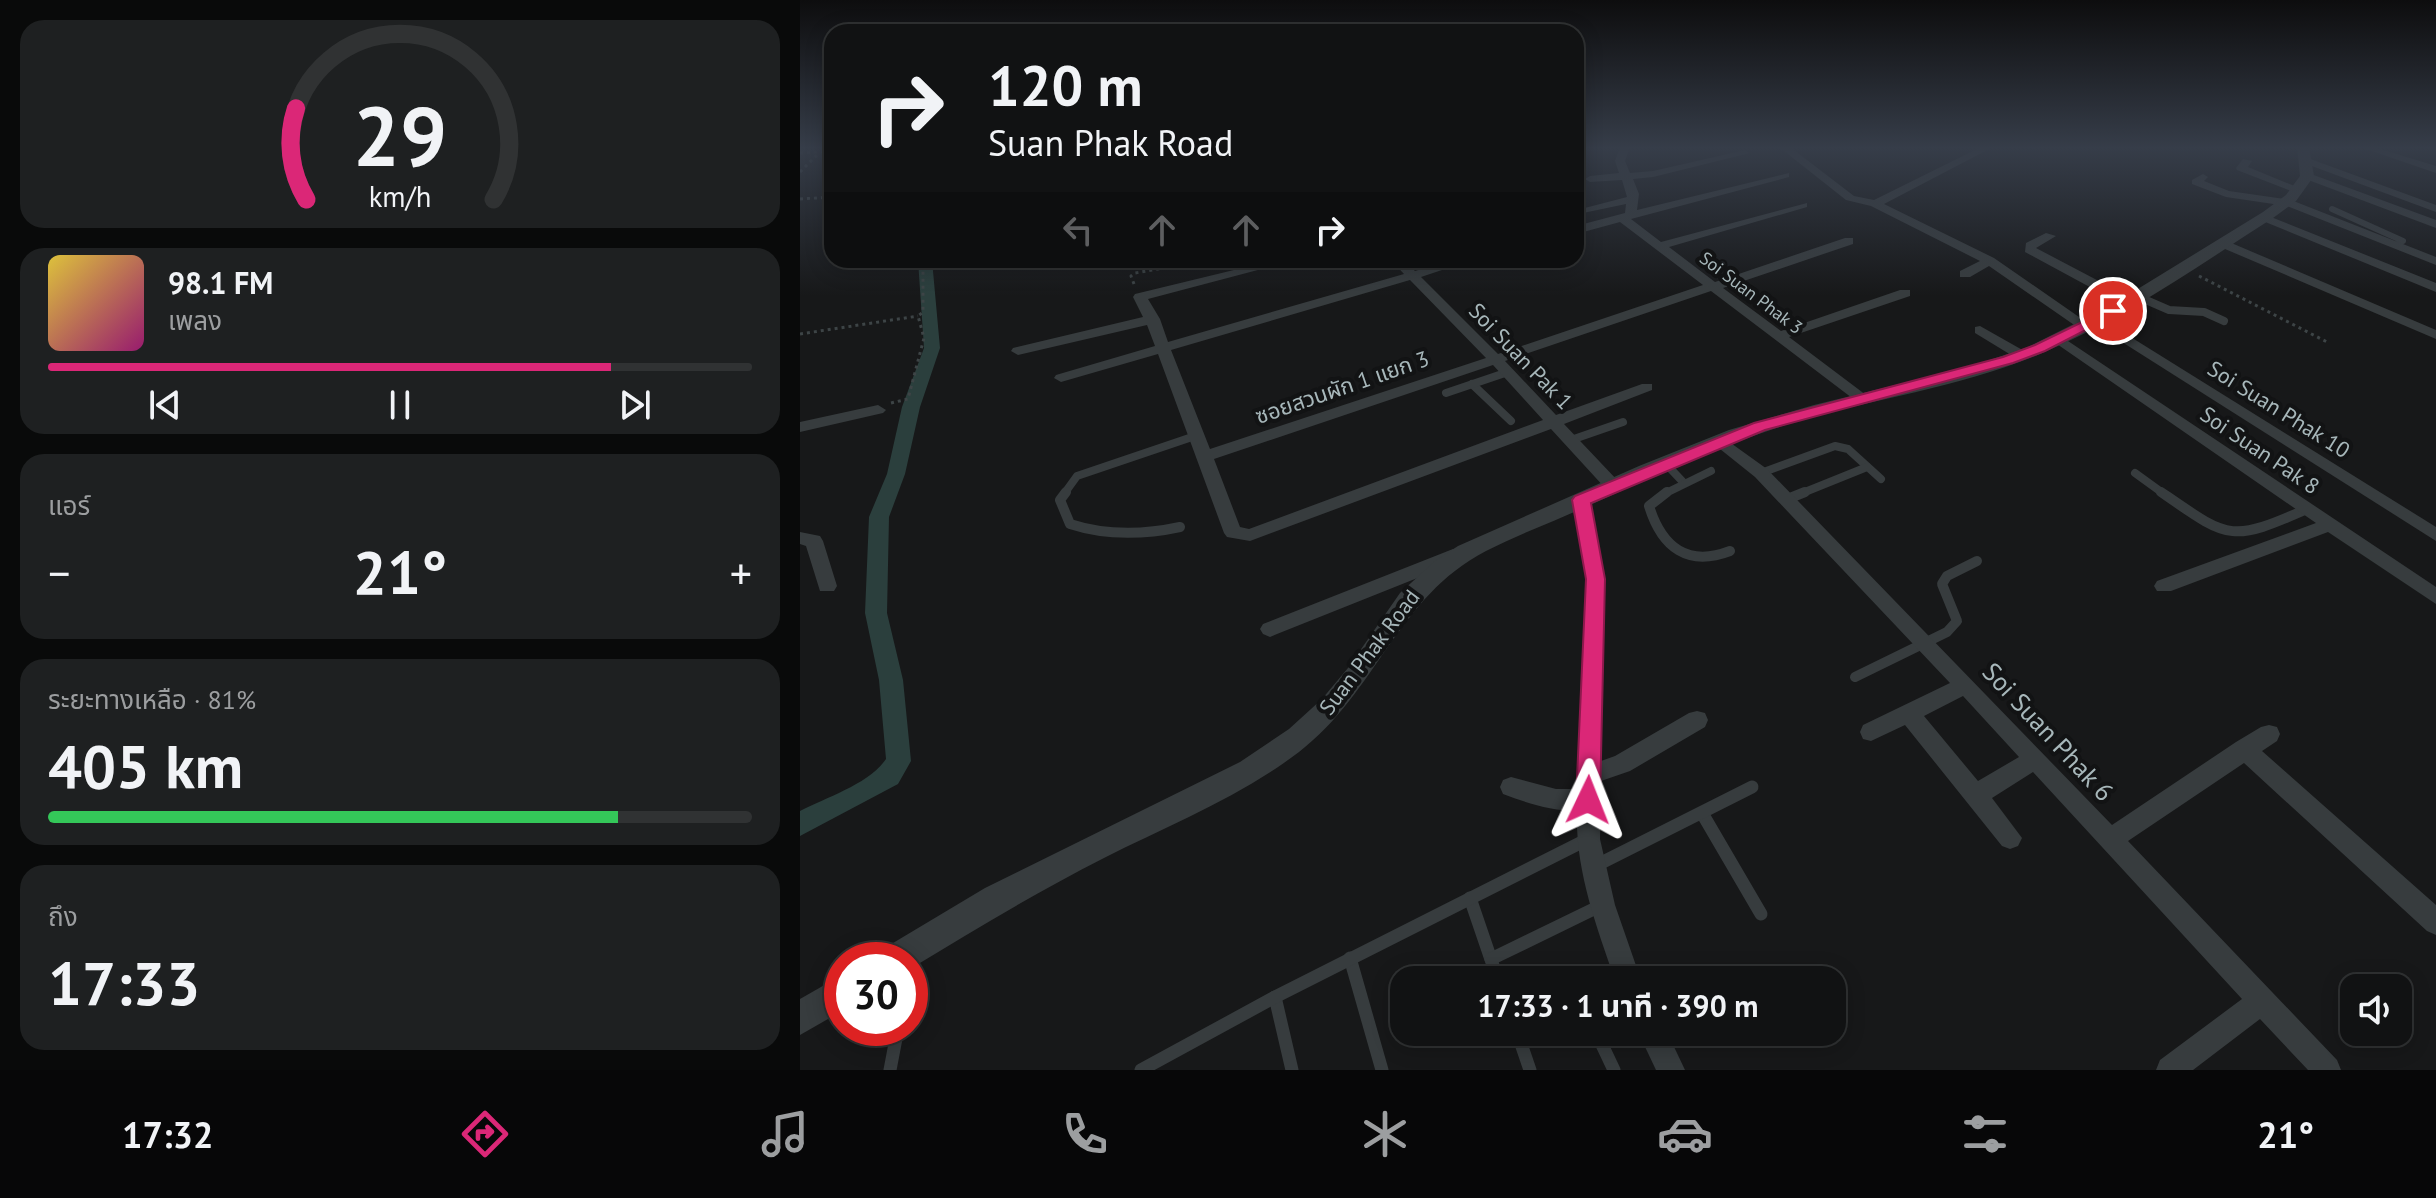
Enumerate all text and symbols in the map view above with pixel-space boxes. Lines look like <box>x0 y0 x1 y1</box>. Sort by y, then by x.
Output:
text: 120 m <box>988 49 1143 121</box>
icon: right <box>856 56 960 160</box>
text: 29 <box>353 81 447 189</box>
text: Suan Phak Road <box>988 119 1233 166</box>
text: km/h <box>369 178 431 215</box>
icon: left <box>1056 208 1100 252</box>
icon: ahead <box>1140 208 1184 252</box>
icon: ahead <box>1224 208 1268 252</box>
icon: right <box>1308 208 1352 252</box>
street label: Soi Suan Phak 3 <box>1695 246 1807 339</box>
text: 98.1 FM <box>168 263 273 302</box>
pin <box>2079 277 2147 345</box>
icon: arrive <box>2091 289 2135 333</box>
street label: Soi Suan Pak 1 <box>1463 297 1579 415</box>
text: เพลง <box>168 304 222 337</box>
street label: ซอยสวนผัก 1 แยก 3 <box>1251 344 1433 430</box>
street label: Soi Suan Phak 10 <box>2203 354 2355 464</box>
icon: previous <box>143 383 187 427</box>
icon: pause <box>378 383 422 427</box>
icon: next <box>613 383 657 427</box>
street label: Soi Suan Pak 8 <box>2195 400 2325 500</box>
text: แอร์ <box>48 489 90 522</box>
text: 21° <box>353 533 447 611</box>
text: − <box>48 544 70 601</box>
text: + <box>730 544 752 601</box>
street label: Suan Phak Road <box>1313 584 1425 720</box>
street label: Soi Suan Phak 6 <box>1976 655 2121 808</box>
text: ระยะทางเหลือ · 81% <box>48 683 256 716</box>
text: 405 km <box>48 727 243 805</box>
position arrow <box>1546 758 1630 842</box>
text: ถึง <box>48 900 78 933</box>
speed limit sign: 30 <box>824 942 928 1046</box>
text: 17:33 <box>48 944 200 1022</box>
map controls <box>2340 974 2412 1046</box>
button: sound <box>2340 974 2412 1046</box>
text: 17:33 · 1 นาที · 390 m <box>1478 986 1758 1025</box>
icon: directions <box>457 1106 513 1162</box>
icon: music <box>757 1106 813 1162</box>
icon: phone <box>1057 1106 1113 1162</box>
icon: climate <box>1357 1106 1413 1162</box>
icon: car <box>1657 1106 1713 1162</box>
icon: filters <box>1957 1106 2013 1162</box>
text: 17:32 <box>122 1111 213 1158</box>
text: 21° <box>2257 1111 2314 1158</box>

